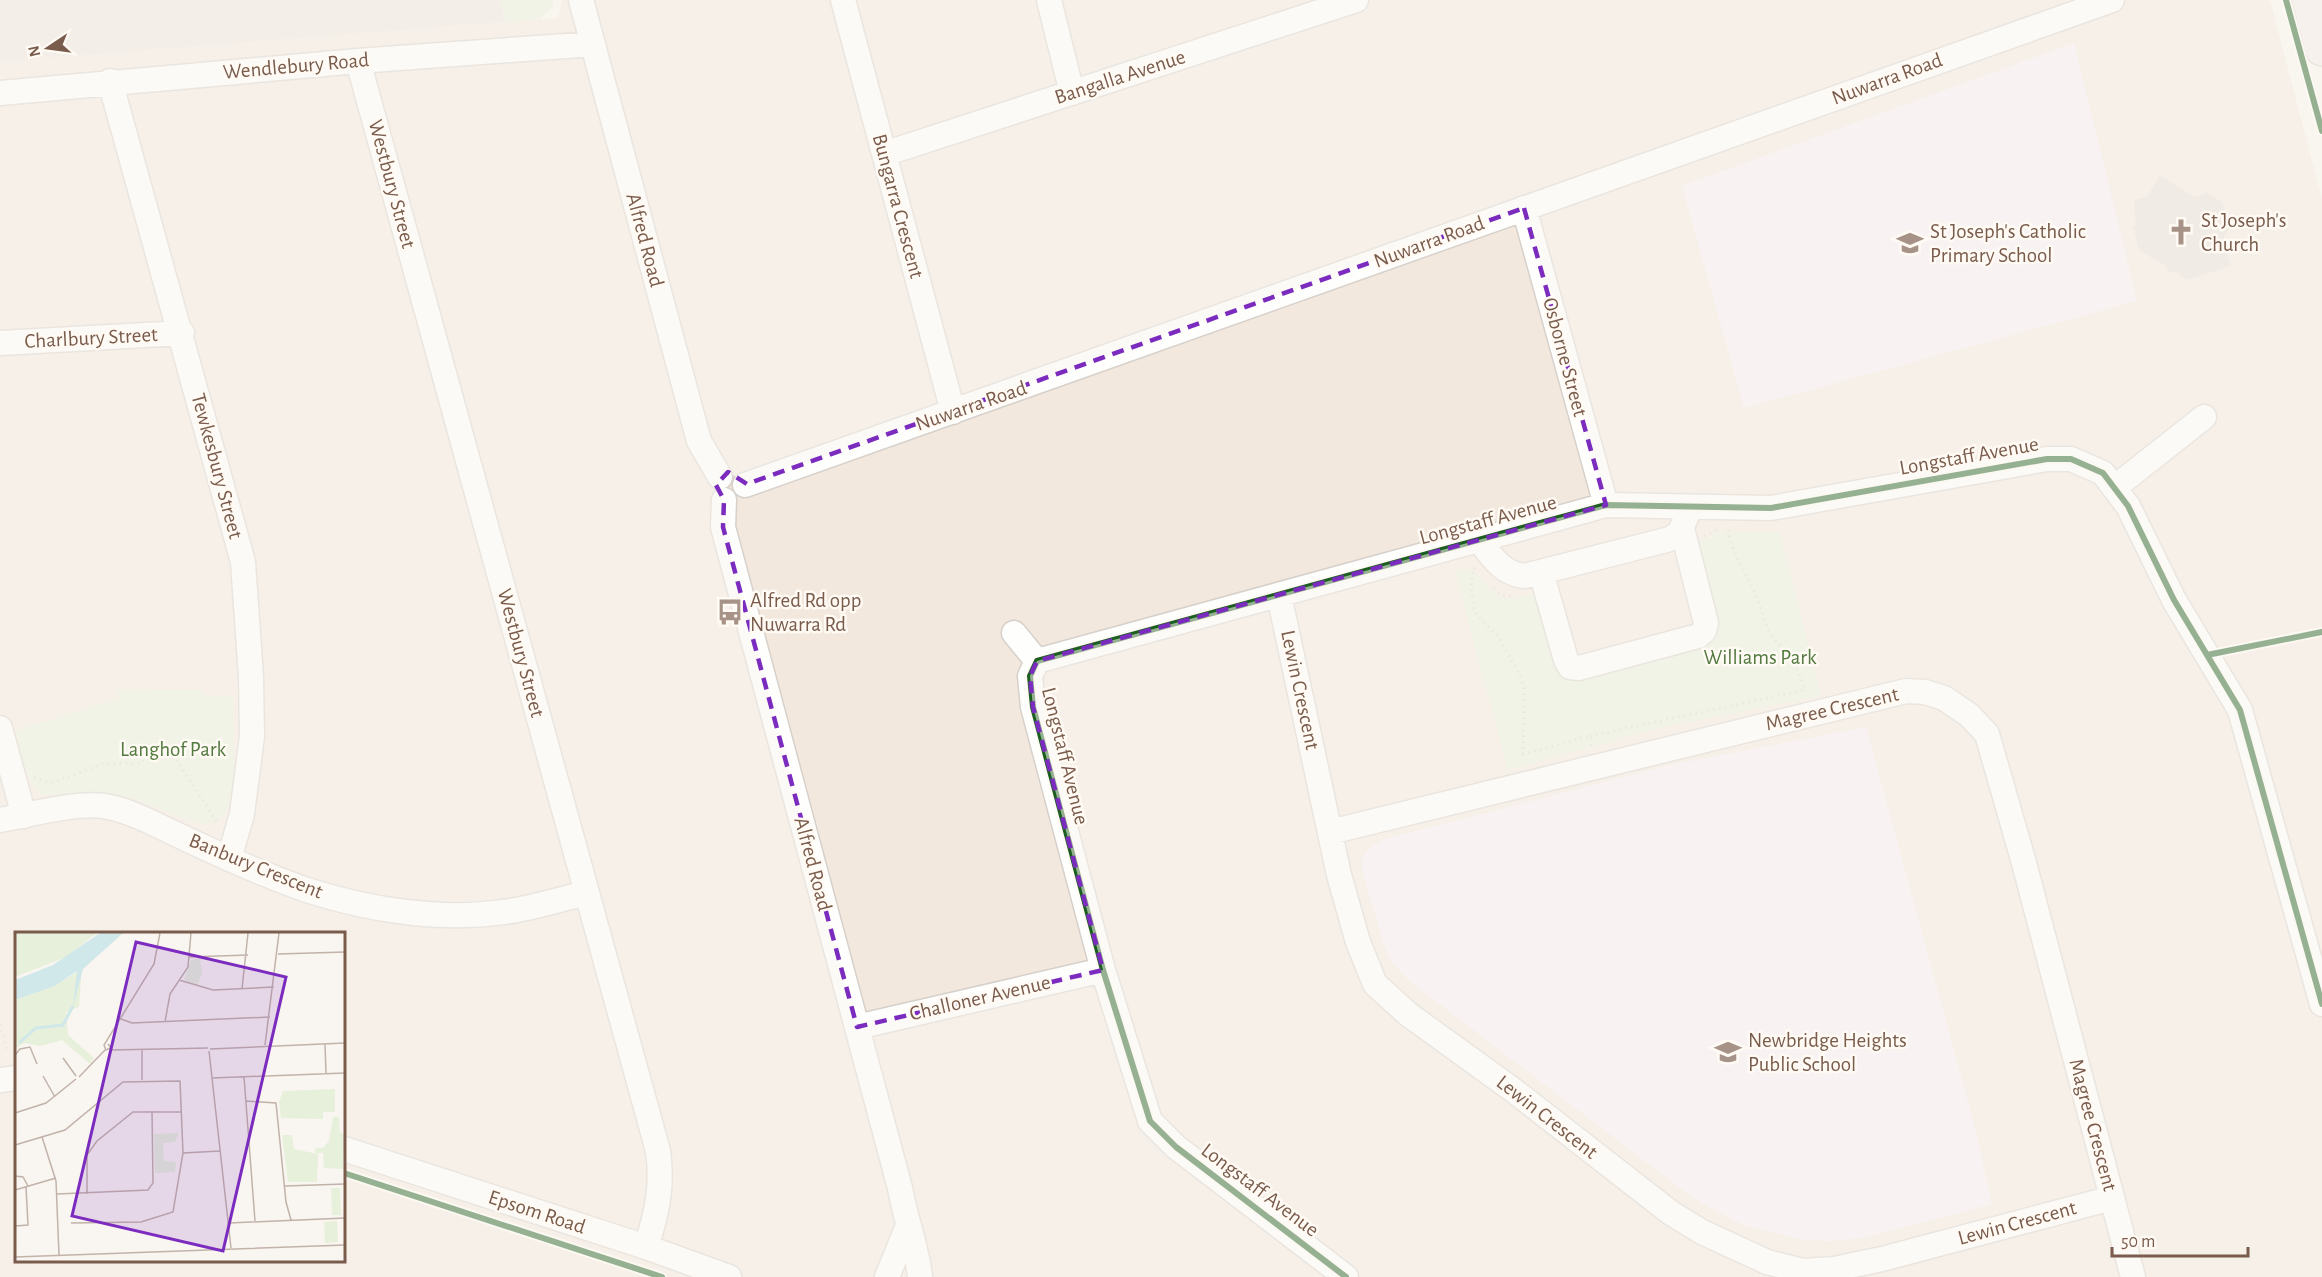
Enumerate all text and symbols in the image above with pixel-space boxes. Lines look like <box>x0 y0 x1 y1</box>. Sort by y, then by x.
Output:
north arrow <box>18 18 78 78</box>
text: N <box>25 44 43 58</box>
street label: Bangalla Avenue <box>1052 46 1188 108</box>
street label: Wendlebury Road <box>222 49 370 83</box>
street label: Nuwarra Road <box>1829 49 1945 109</box>
street label: Westbury Street <box>365 117 419 251</box>
street label: Bungarra Crescent <box>869 132 927 281</box>
street label: Alfred Road <box>622 191 668 289</box>
place label: St Joseph's Church <box>2201 210 2286 255</box>
street label: Nuwarra Road <box>1371 212 1487 272</box>
church icon: St Joseph's Church <box>2166 217 2196 247</box>
place label: St Joseph's Catholic Primary School <box>1930 221 2086 266</box>
school or university icon: St Joseph's Catholic Primary School <box>1895 228 1925 258</box>
street label: Osborne Street <box>1539 295 1591 419</box>
street label: Charlbury Street <box>24 324 159 352</box>
street label: Nuwarra Road <box>913 377 1029 435</box>
street label: Tewkesbury Street <box>187 391 247 541</box>
street label: Longstaff Avenue <box>1898 433 2040 479</box>
street label: Longstaff Avenue <box>1417 492 1559 548</box>
street label: Westbury Street <box>494 586 548 720</box>
place label: Alfred Rd opp Nuwarra Rd <box>750 590 861 635</box>
bus stop icon: Alfred Rd opp Nuwarra Rd <box>715 597 745 627</box>
street label: Lewin Crescent <box>1277 628 1323 752</box>
park label: Williams Park <box>1703 647 1817 668</box>
street label: Magree Crescent <box>1763 683 1901 735</box>
street label: Longstaff Avenue <box>1038 685 1092 827</box>
park label: Langhof Park <box>120 739 227 760</box>
street label: Alfred Road <box>790 815 836 913</box>
street label: Banbury Crescent <box>186 830 326 903</box>
inset map <box>15 932 345 1262</box>
street label: Challoner Avenue <box>907 972 1053 1024</box>
place label: Newbridge Heights Public School <box>1748 1030 1907 1075</box>
school or university icon: Newbridge Heights Public School <box>1713 1037 1743 1067</box>
street label: Magree Crescent <box>2065 1057 2121 1194</box>
street label: Lewin Crescent <box>1493 1071 1602 1163</box>
street label: Longstaff Avenue <box>1197 1139 1323 1241</box>
street label: Epsom Road <box>486 1186 588 1238</box>
street label: Lewin Crescent <box>1956 1197 2079 1249</box>
scale bar <box>2112 1220 2248 1258</box>
text: 50 m <box>2121 1233 2155 1251</box>

